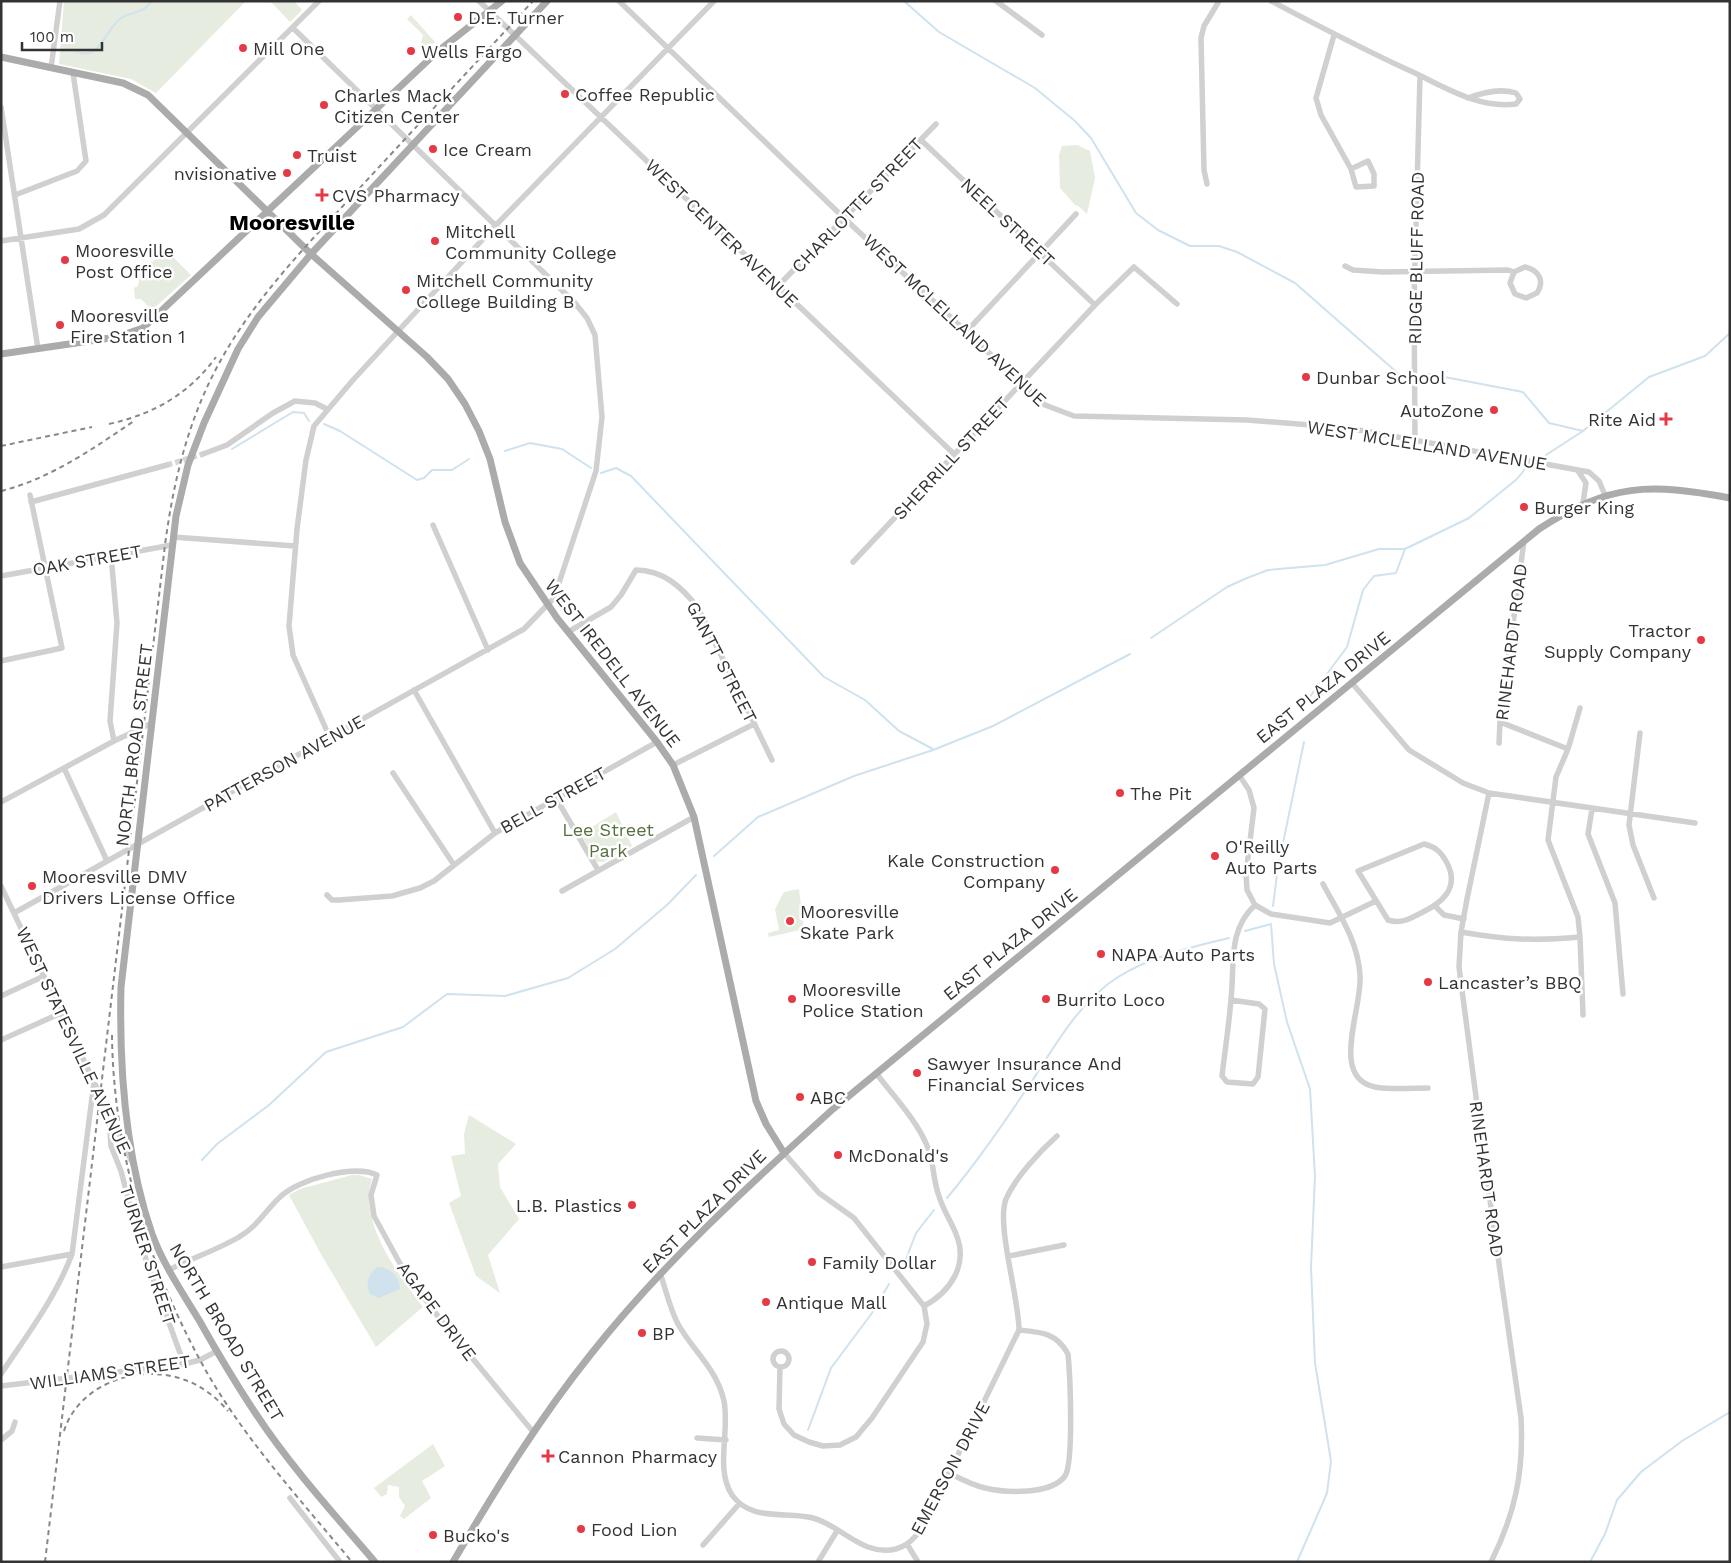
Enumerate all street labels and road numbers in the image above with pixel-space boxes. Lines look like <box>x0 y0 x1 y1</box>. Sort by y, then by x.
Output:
street label: CHARLOTTE STREET <box>787 133 927 277</box>
street label: WEST CENTER AVENUE <box>641 154 803 312</box>
street label: RIDGE BLUFF ROAD <box>1404 171 1428 345</box>
street label: NEEL STREET <box>957 173 1059 271</box>
street label: WEST MCLELLAND AVENUE <box>859 230 1051 410</box>
street label: SHERRILL STREET <box>889 392 1013 524</box>
street label: WEST MCLELLAND AVENUE <box>1306 416 1548 474</box>
street label: OAK STREET <box>31 540 143 580</box>
street label: RINEHARDT ROAD <box>1491 562 1531 722</box>
street label: WEST IREDELL AVENUE <box>541 575 685 751</box>
street label: GANTT STREET <box>682 598 762 726</box>
street label: EAST PLAZA DRIVE <box>1252 626 1394 748</box>
street label: NORTH BROAD STREET <box>111 642 157 847</box>
street label: PATTERSON AVENUE <box>200 710 368 816</box>
street label: BELL STREET <box>496 762 610 838</box>
street label: EAST PLAZA DRIVE <box>939 883 1081 1005</box>
street label: WEST STATESVILLE AVENUE <box>12 923 136 1157</box>
street label: RINEHARDT ROAD <box>1466 1099 1508 1259</box>
street label: EAST PLAZA DRIVE <box>638 1145 770 1277</box>
street label: TURNER STREET <box>115 1182 181 1328</box>
street label: NORTH BROAD STREET <box>165 1239 289 1425</box>
street label: AGAPE DRIVE <box>393 1257 481 1365</box>
street label: WILLIAMS STREET <box>28 1350 192 1394</box>
street label: EMERSON DRIVE <box>906 1398 994 1538</box>

